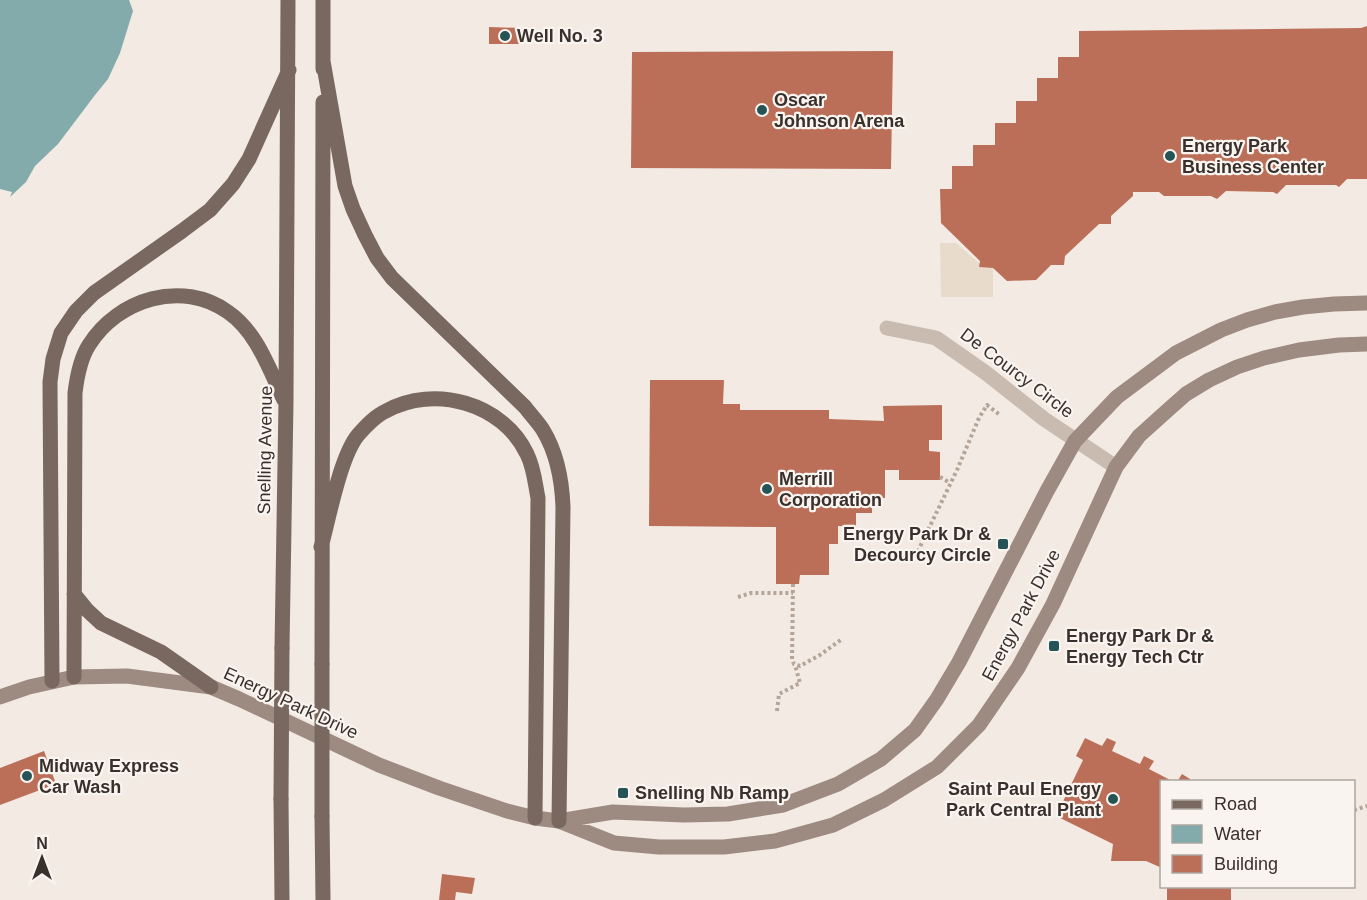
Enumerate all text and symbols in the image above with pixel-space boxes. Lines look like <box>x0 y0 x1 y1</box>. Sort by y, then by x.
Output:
place label: Well No. 3 <box>517 26 603 46</box>
marker: Well No. 3 <box>498 29 512 43</box>
place label: Oscar Johnson Arena <box>774 90 905 131</box>
marker: Oscar Johnson Arena <box>755 103 769 117</box>
place label: Energy Park Business Center <box>1182 136 1324 177</box>
marker: Energy Park Business Center <box>1163 149 1177 163</box>
street label: De Courcy Circle <box>957 324 1077 422</box>
street label: Snelling Avenue <box>254 385 276 515</box>
place label: Merrill Corporation <box>779 469 882 510</box>
marker: Merrill Corporation <box>760 482 774 496</box>
place label: Energy Park Dr & Decourcy Circle <box>843 524 991 565</box>
marker: Energy Park Dr & Decourcy Circle <box>996 537 1010 551</box>
street label: Energy Park Drive <box>978 546 1064 684</box>
place label: Energy Park Dr & Energy Tech Ctr <box>1066 626 1214 667</box>
marker: Energy Park Dr & Energy Tech Ctr <box>1047 639 1061 653</box>
street label: Energy Park Drive <box>221 663 361 743</box>
place label: Midway Express Car Wash <box>39 756 179 797</box>
marker: Midway Express Car Wash <box>20 769 34 783</box>
place label: Saint Paul Energy Park Central Plant <box>946 779 1101 820</box>
legend <box>1160 780 1355 888</box>
place label: Snelling Nb Ramp <box>635 783 789 803</box>
marker: Snelling Nb Ramp <box>616 786 630 800</box>
marker: Saint Paul Energy Park Central Plant <box>1106 792 1120 806</box>
text: Road <box>1214 794 1257 814</box>
text: Water <box>1214 824 1261 844</box>
north arrow <box>12 828 72 888</box>
text: N <box>36 835 48 852</box>
text: Building <box>1214 854 1278 874</box>

